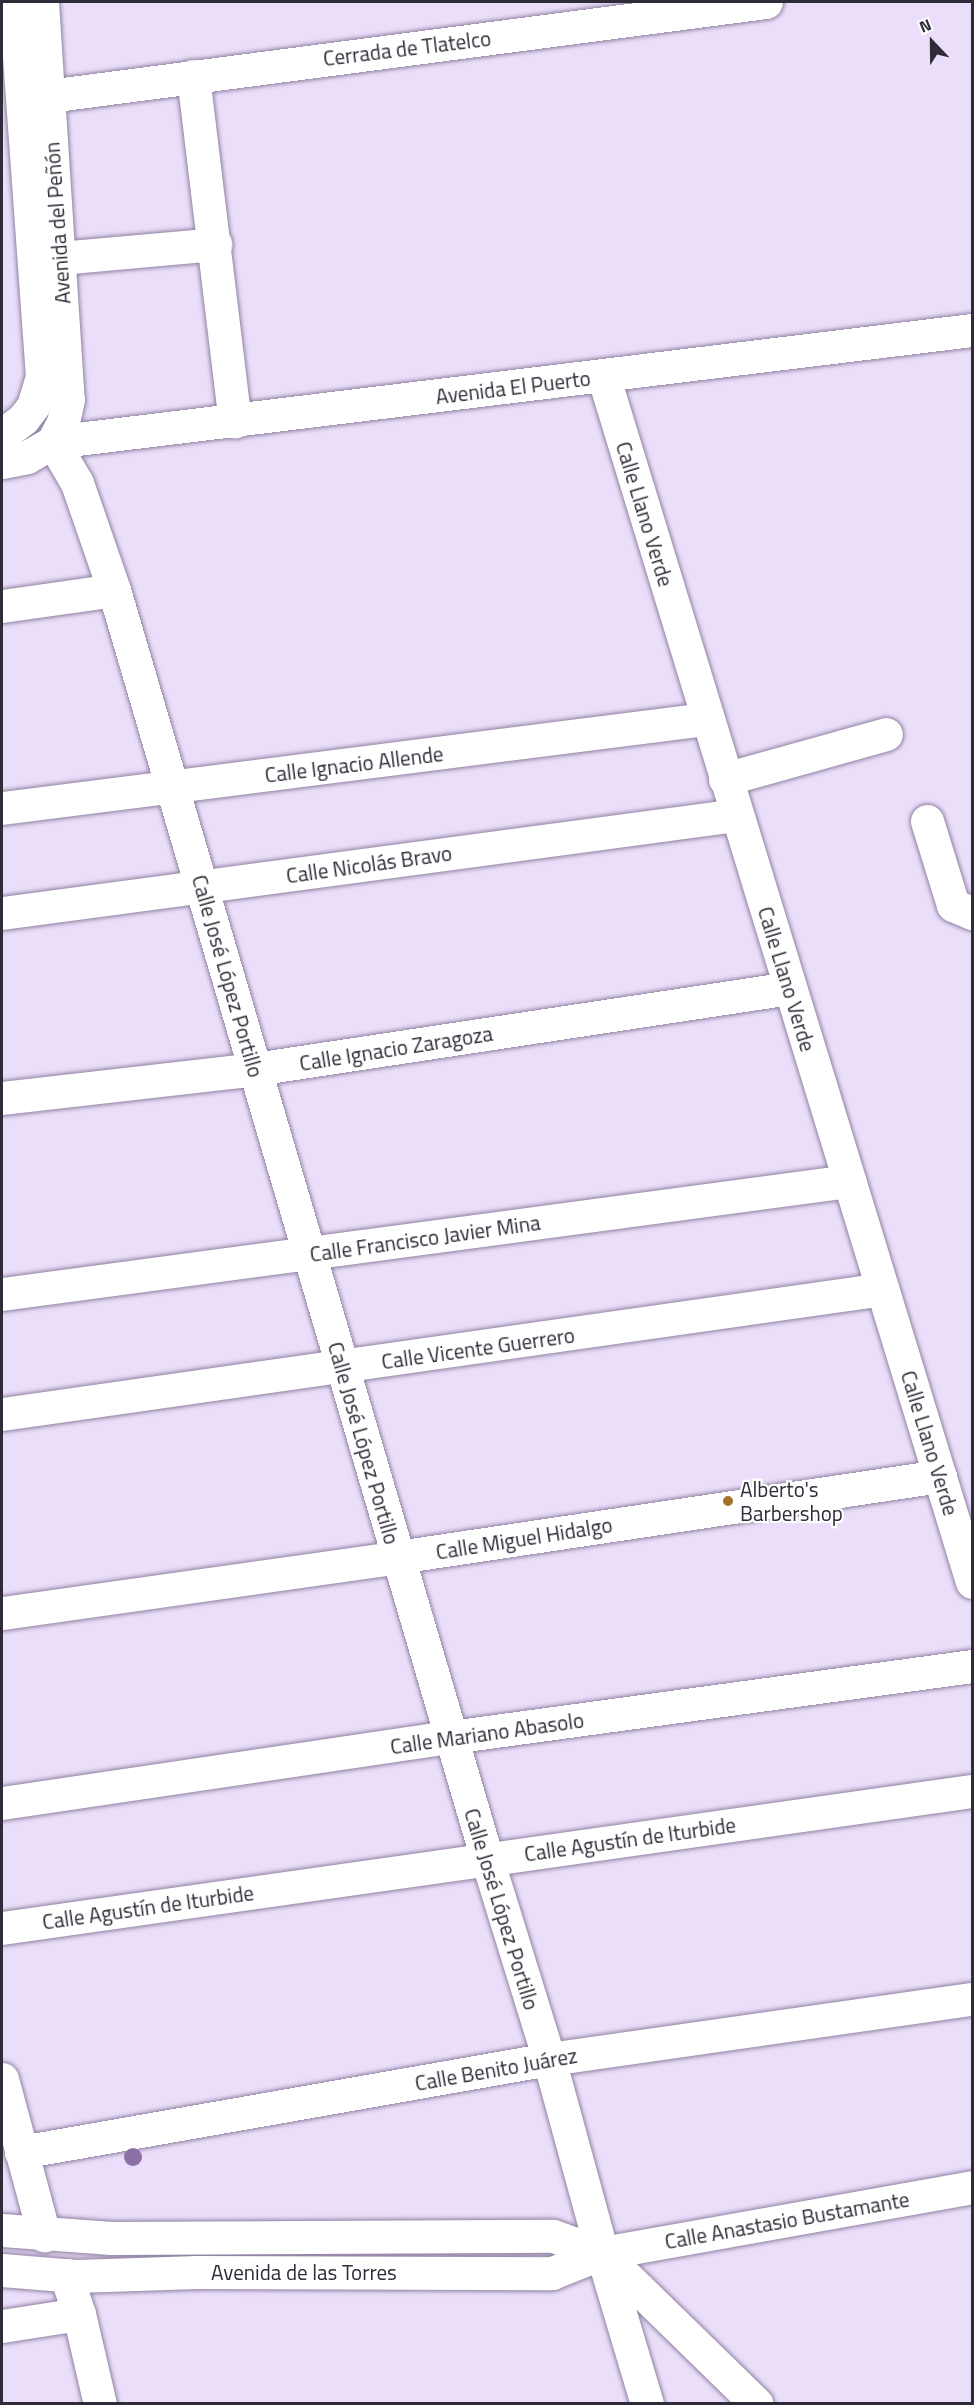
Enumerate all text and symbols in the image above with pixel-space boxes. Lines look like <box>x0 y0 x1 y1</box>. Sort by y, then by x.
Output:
north arrow <box>902 12 962 72</box>
text: N <box>916 12 935 39</box>
street label: Cerrada de Tlatelco <box>322 25 492 71</box>
street label: Avenida del Peñón <box>39 141 75 305</box>
street label: Avenida El Puerto <box>434 365 592 409</box>
street label: Calle Llano Verde <box>611 439 679 589</box>
street label: Calle Ignacio Allende <box>263 741 445 787</box>
street label: Calle Nicolás Bravo <box>284 840 454 888</box>
street label: Calle José López Portillo <box>187 872 269 1080</box>
street label: Calle Llano Verde <box>753 904 821 1054</box>
street label: Calle Ignacio Zaragoza <box>298 1020 494 1076</box>
street label: Calle Francisco Javier Mina <box>308 1209 542 1267</box>
street label: Calle Vicente Guerrero <box>380 1322 576 1374</box>
street label: Calle José López Portillo <box>323 1339 405 1547</box>
street label: Calle Llano Verde <box>896 1368 964 1518</box>
place label: Alberto's Barbershop <box>740 1476 843 1526</box>
marker: Alberto's Barbershop <box>721 1494 735 1508</box>
street label: Calle Miguel Hidalgo <box>434 1512 614 1564</box>
street label: Calle Mariano Abasolo <box>389 1707 585 1759</box>
street label: Calle José López Portillo <box>459 1805 545 2013</box>
street label: Calle Agustín de Iturbide <box>523 1812 737 1866</box>
street label: Calle Agustín de Iturbide <box>41 1880 255 1934</box>
street label: Calle Benito Juárez <box>413 2042 579 2096</box>
street label: Calle Anastasio Bustamante <box>663 2186 911 2254</box>
street label: Avenida de las Torres <box>211 2259 397 2285</box>

